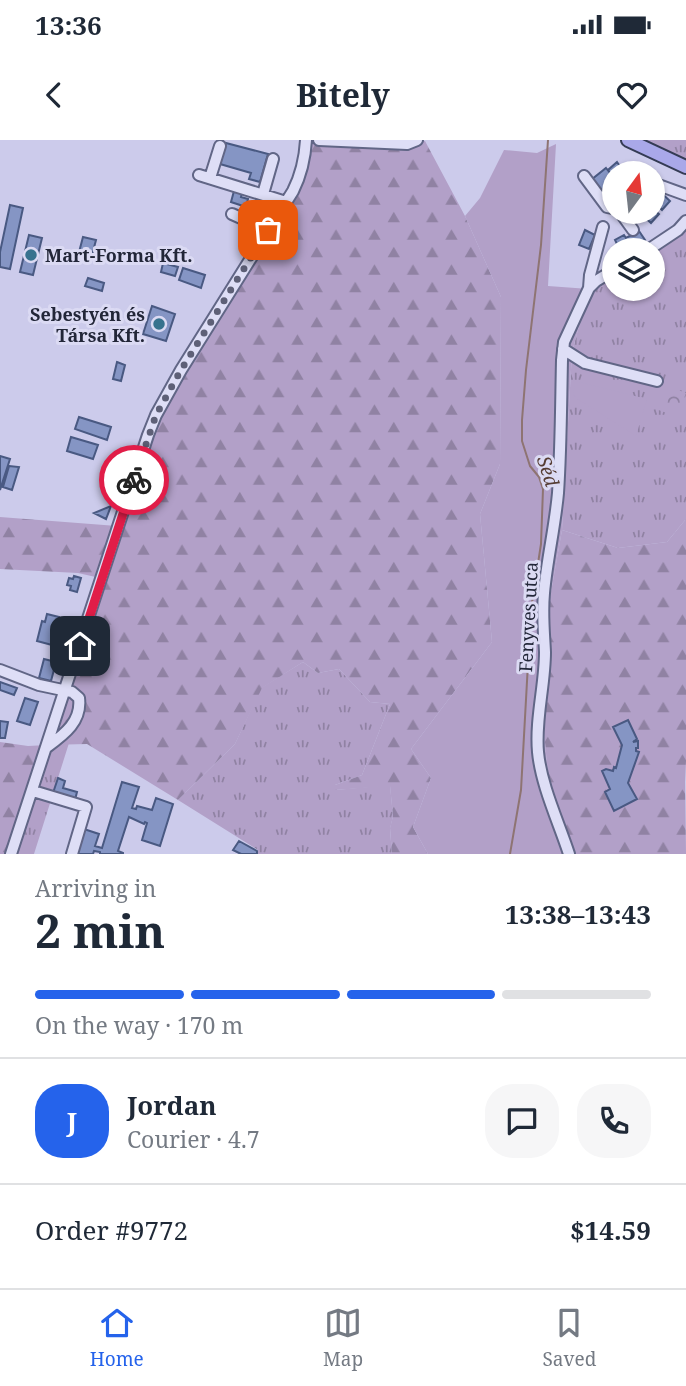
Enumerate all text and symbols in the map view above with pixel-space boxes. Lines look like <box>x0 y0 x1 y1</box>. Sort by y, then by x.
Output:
text: 13:36 <box>35 7 102 43</box>
text: Bitely <box>296 73 390 116</box>
icon: back <box>35 76 73 114</box>
icon: heart <box>613 76 651 114</box>
north arrow <box>602 161 665 224</box>
map controls <box>602 161 665 301</box>
pin <box>238 200 298 260</box>
icon: bag <box>249 211 287 249</box>
button: layers <box>602 238 665 301</box>
place label: Mart-Forma Kft. <box>45 243 193 267</box>
marker: Mart-Forma Kft. <box>23 247 39 263</box>
place label: Sebestyén és Társa Kft. <box>30 302 145 347</box>
marker: Sebestyén és Társa Kft. <box>151 316 167 332</box>
courier <box>99 445 169 515</box>
water label: Séd <box>531 452 566 491</box>
icon: bike <box>115 461 153 499</box>
street label: Fenyves utca <box>513 561 543 673</box>
pin <box>50 616 110 676</box>
icon: home <box>61 627 99 665</box>
text: Arriving in <box>35 872 156 904</box>
text: 13:38–13:43 <box>505 896 651 932</box>
text: 2 min <box>35 899 165 961</box>
text: On the way · 170 m <box>35 1009 243 1041</box>
button: chat <box>485 1084 559 1158</box>
button: phone <box>577 1084 651 1158</box>
text: Jordan <box>127 1087 217 1123</box>
text: J <box>67 1103 77 1139</box>
text: Courier · 4.7 <box>127 1123 260 1155</box>
text: Order #9772 <box>35 1212 188 1248</box>
text: $14.59 <box>570 1212 651 1248</box>
tab: Home <box>90 1304 144 1372</box>
tab: Map <box>323 1304 363 1372</box>
tab: Saved <box>542 1304 596 1372</box>

